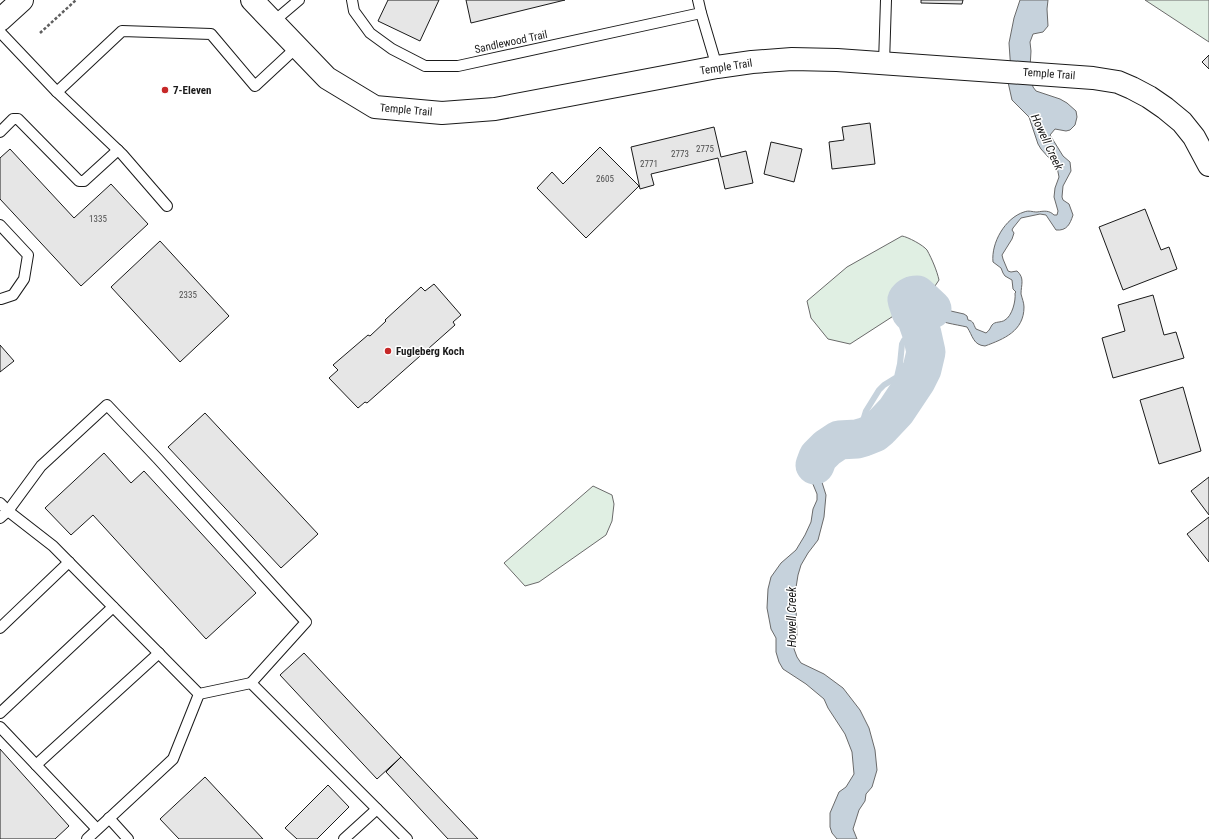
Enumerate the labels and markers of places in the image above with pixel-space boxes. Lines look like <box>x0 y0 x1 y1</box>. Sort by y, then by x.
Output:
place label: 7-Eleven <box>173 84 211 97</box>
marker: 7-Eleven <box>160 85 170 95</box>
place label: Fugleberg Koch <box>396 345 464 358</box>
marker: Fugleberg Koch <box>383 346 393 356</box>

